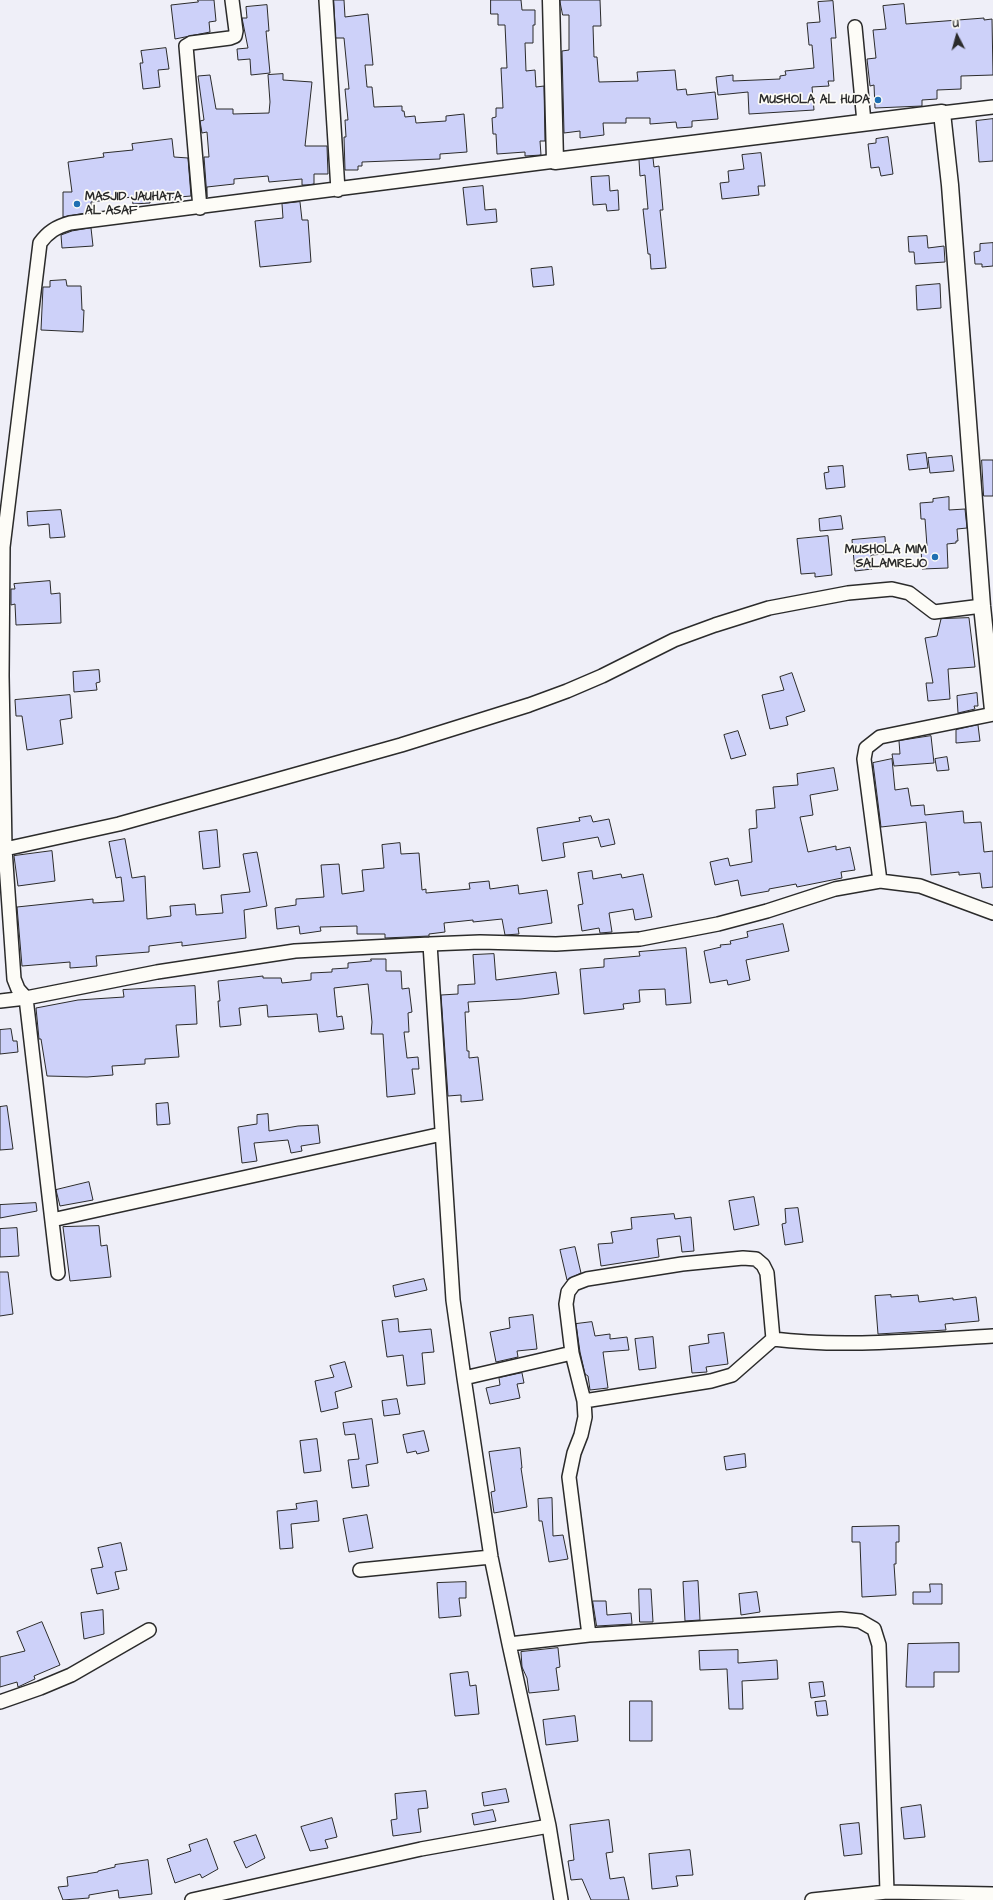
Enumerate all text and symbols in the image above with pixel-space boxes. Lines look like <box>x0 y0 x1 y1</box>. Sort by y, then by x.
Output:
north arrow <box>937 16 977 56</box>
text: U <box>952 16 960 31</box>
place label: MUSHOLA AL HUDA <box>759 93 870 107</box>
marker: MUSHOLA AL HUDA <box>873 95 883 105</box>
place label: MASJID JAUHATA AL ASAF <box>85 190 182 218</box>
marker: MASJID JAUHATA AL ASAF <box>72 199 82 209</box>
place label: MUSHOLA MIM SALAMREJO <box>845 543 927 571</box>
marker: MUSHOLA MIM SALAMREJO <box>930 552 940 562</box>

